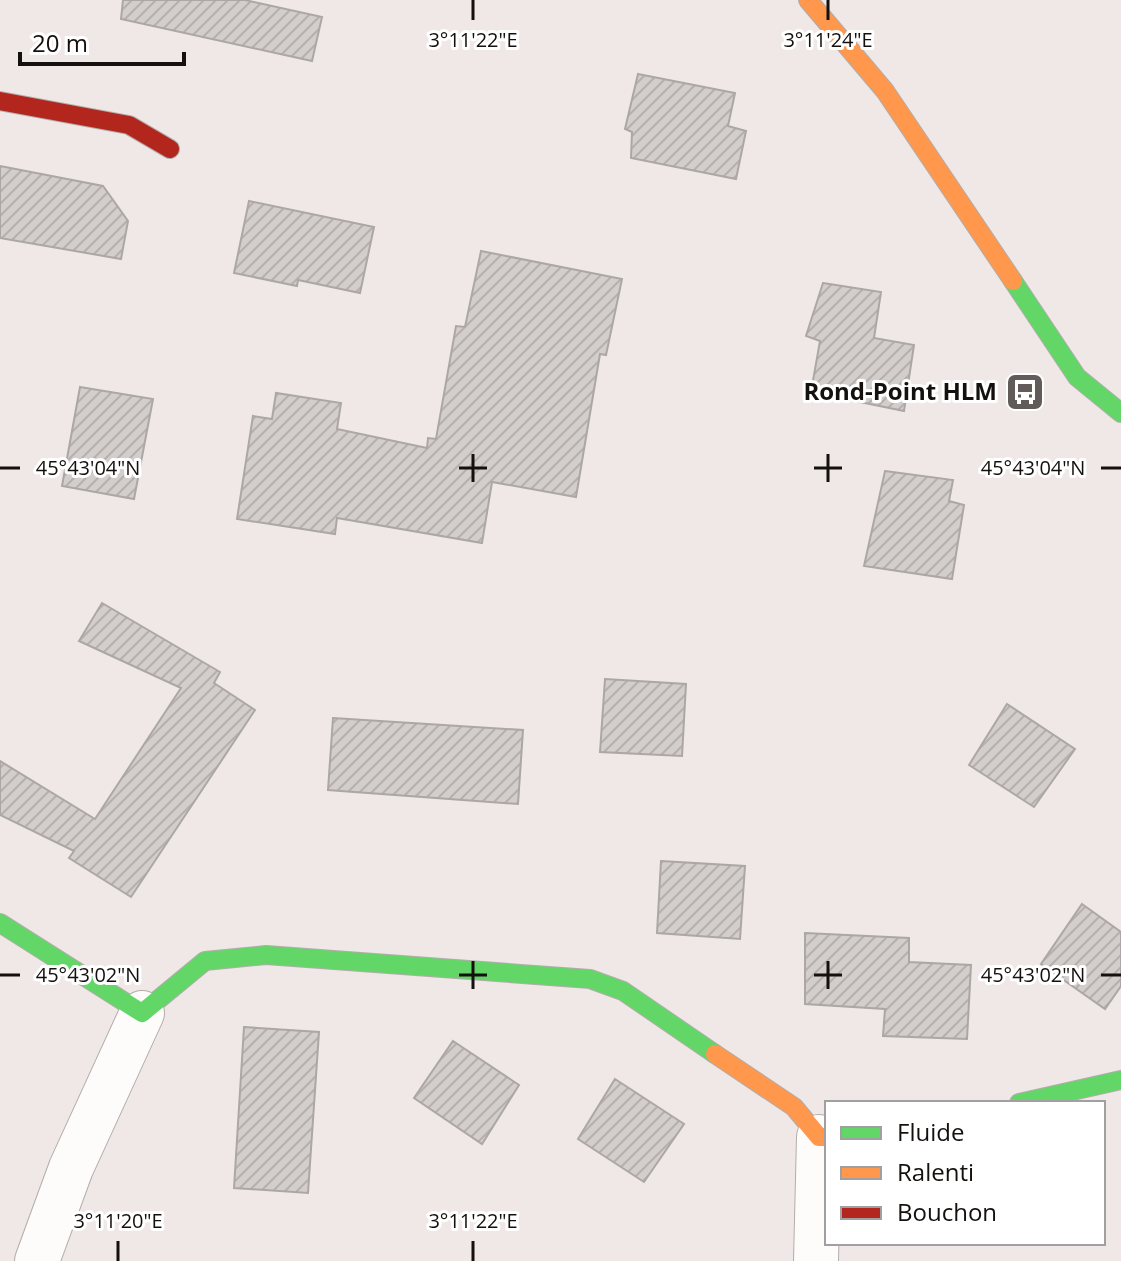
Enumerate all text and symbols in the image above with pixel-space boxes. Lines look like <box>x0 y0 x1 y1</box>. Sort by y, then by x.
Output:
scale bar <box>20 16 184 66</box>
text: 20 m <box>32 26 88 59</box>
text: 3°11'22"E <box>428 26 518 53</box>
text: 3°11'24"E <box>783 26 873 53</box>
bus stop icon: Rond-Point HLM <box>1004 371 1046 413</box>
place label: Rond-Point HLM <box>803 374 997 407</box>
text: 45°43'04"N <box>36 454 140 481</box>
text: 45°43'04"N <box>981 454 1085 481</box>
text: 45°43'02"N <box>36 961 140 988</box>
text: 45°43'02"N <box>981 961 1085 988</box>
legend <box>825 1101 1105 1245</box>
text: Fluide <box>897 1115 964 1148</box>
text: Ralenti <box>897 1155 974 1188</box>
text: Bouchon <box>897 1195 997 1228</box>
text: 3°11'20"E <box>73 1207 163 1234</box>
text: 3°11'22"E <box>428 1207 518 1234</box>

